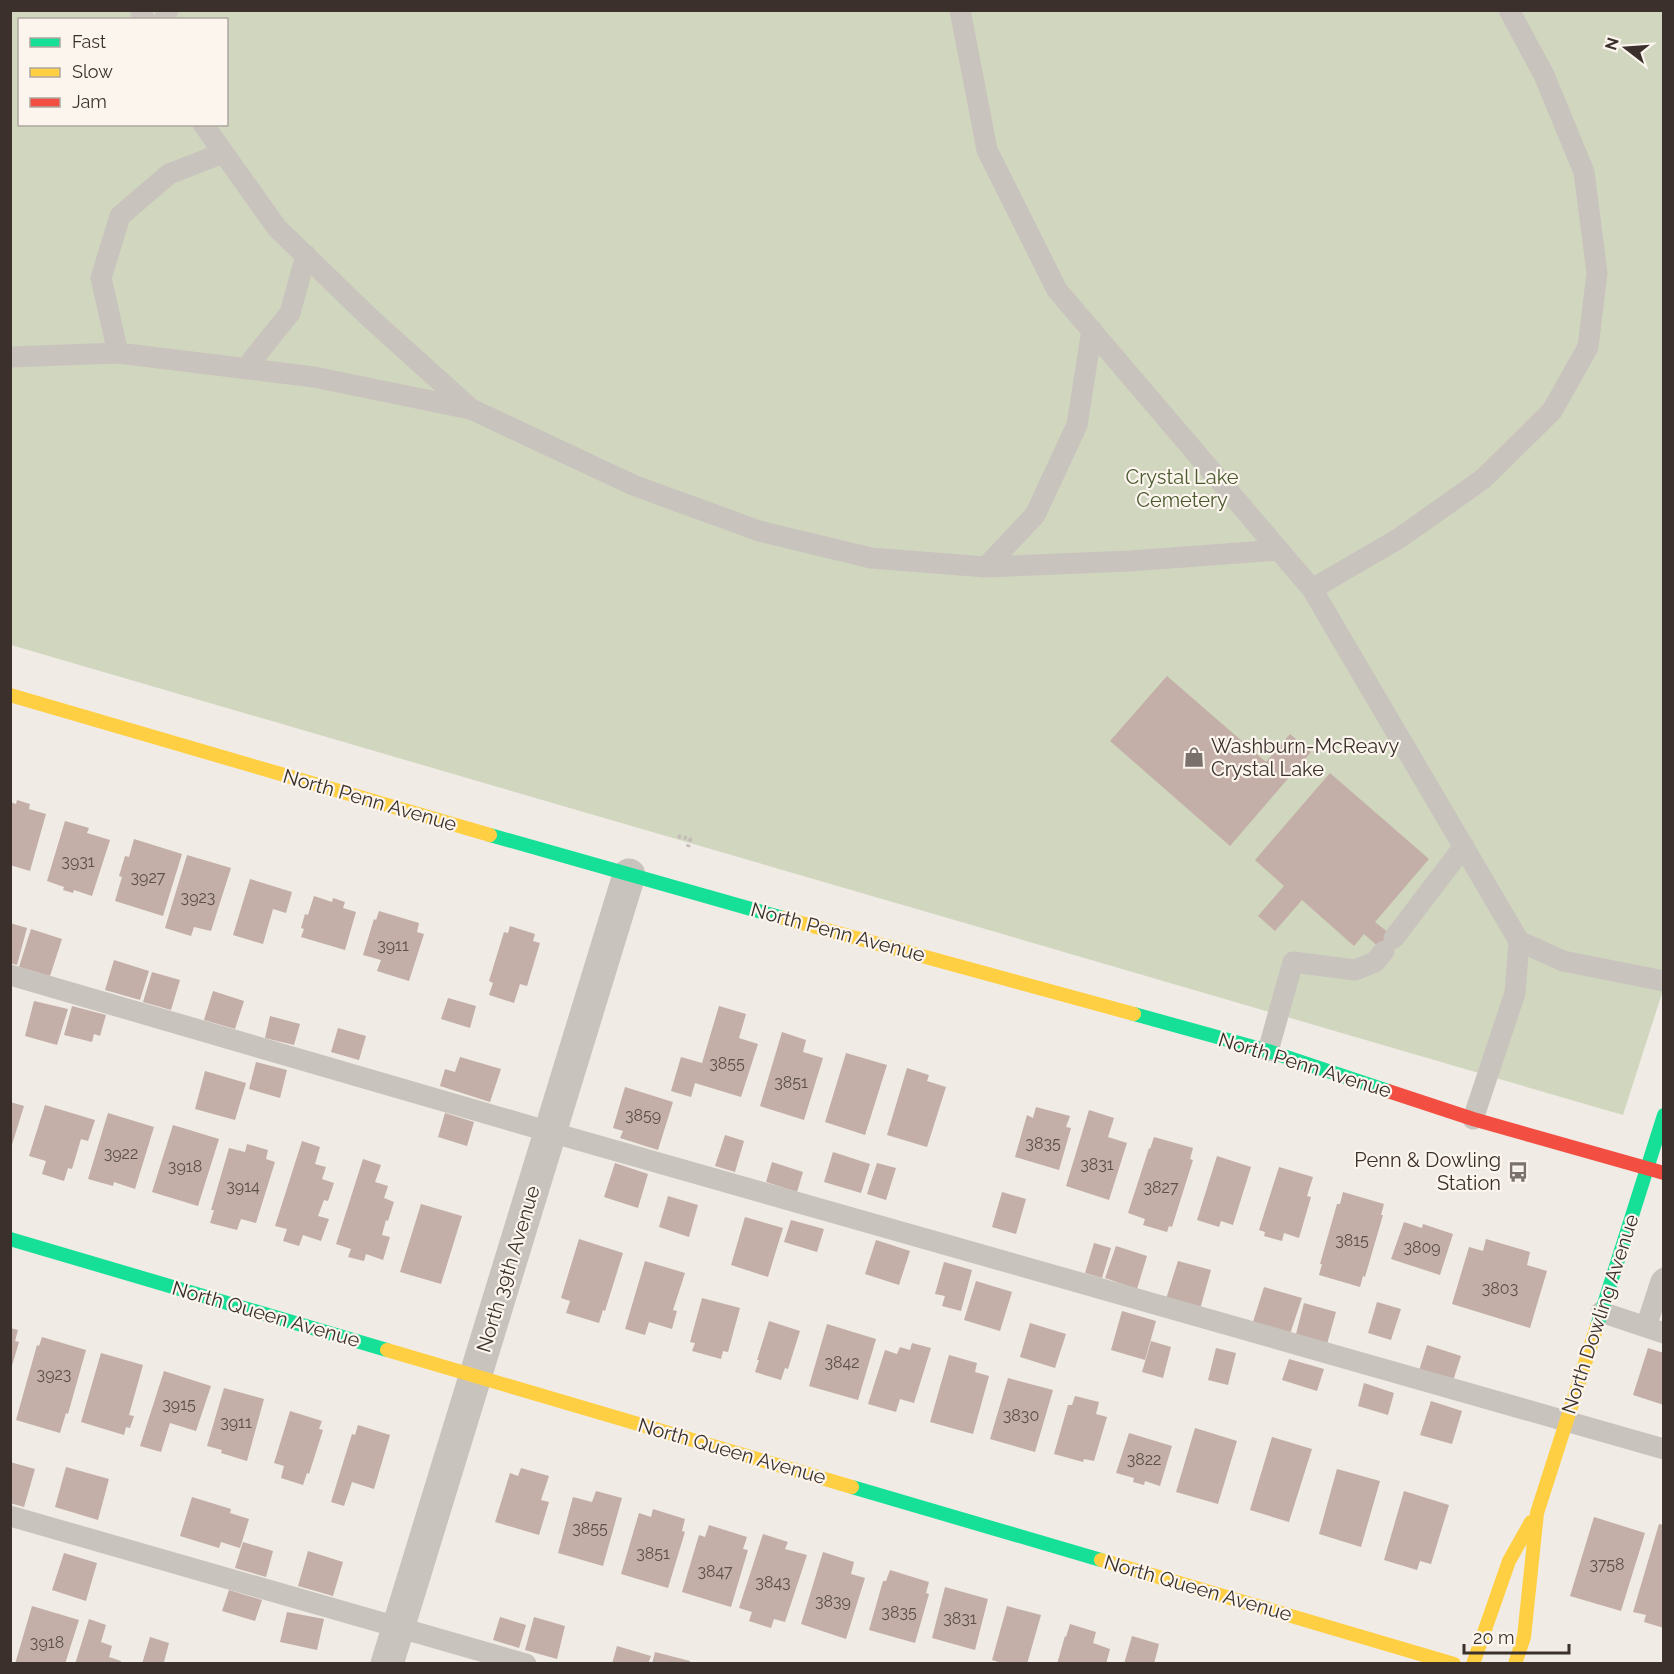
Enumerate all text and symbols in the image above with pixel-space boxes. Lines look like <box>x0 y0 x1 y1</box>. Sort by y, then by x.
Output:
legend <box>18 18 228 126</box>
north arrow <box>1596 18 1656 78</box>
text: Fast <box>72 31 106 52</box>
text: N <box>1601 35 1623 52</box>
text: Slow <box>72 61 113 82</box>
text: Jam <box>72 91 107 112</box>
park label: Crystal Lake Cemetery <box>1126 465 1239 512</box>
place label: Washburn-McReavy Crystal Lake <box>1211 734 1399 781</box>
shop icon: Washburn-McReavy Crystal Lake <box>1182 745 1206 769</box>
street label: North Penn Avenue <box>280 764 460 836</box>
house number: 3931 <box>61 852 95 871</box>
house number: 3927 <box>131 868 166 887</box>
house number: 3923 <box>181 888 215 907</box>
street label: North Penn Avenue <box>748 897 928 967</box>
house number: 3911 <box>377 936 409 955</box>
street label: North Penn Avenue <box>1216 1027 1395 1103</box>
house number: 3855 <box>709 1054 745 1073</box>
house number: 3851 <box>774 1073 808 1092</box>
house number: 3859 <box>625 1106 661 1125</box>
house number: 3835 <box>1025 1134 1061 1153</box>
house number: 3922 <box>104 1144 138 1163</box>
place label: Penn & Dowling Station <box>1354 1148 1501 1195</box>
house number: 3831 <box>1080 1155 1114 1174</box>
house number: 3918 <box>168 1157 202 1176</box>
bus stop icon: Penn & Dowling Station <box>1506 1160 1530 1184</box>
house number: 3914 <box>226 1177 260 1196</box>
house number: 3827 <box>1144 1178 1179 1197</box>
street label: North 39th Avenue <box>471 1182 545 1355</box>
street label: North Dowling Avenue <box>1556 1211 1644 1417</box>
house number: 3815 <box>1335 1231 1369 1250</box>
house number: 3809 <box>1403 1238 1441 1257</box>
street label: North Queen Avenue <box>169 1276 363 1352</box>
house number: 3803 <box>1482 1279 1518 1298</box>
house number: 3842 <box>824 1353 860 1372</box>
house number: 3923 <box>37 1365 71 1384</box>
house number: 3915 <box>162 1395 196 1414</box>
house number: 3830 <box>1003 1406 1039 1425</box>
house number: 3911 <box>220 1413 252 1432</box>
street label: North Queen Avenue <box>635 1413 829 1489</box>
house number: 3822 <box>1127 1450 1161 1469</box>
house number: 3855 <box>572 1519 608 1538</box>
house number: 3851 <box>636 1544 670 1563</box>
street label: North Queen Avenue <box>1101 1550 1295 1626</box>
house number: 3758 <box>1590 1555 1624 1574</box>
house number: 3847 <box>697 1562 733 1581</box>
house number: 3843 <box>755 1573 791 1592</box>
house number: 3839 <box>815 1592 851 1611</box>
house number: 3835 <box>881 1603 917 1622</box>
house number: 3831 <box>943 1609 977 1628</box>
scale bar <box>1464 1617 1569 1655</box>
text: 20 m <box>1473 1627 1515 1648</box>
house number: 3918 <box>30 1633 64 1652</box>

